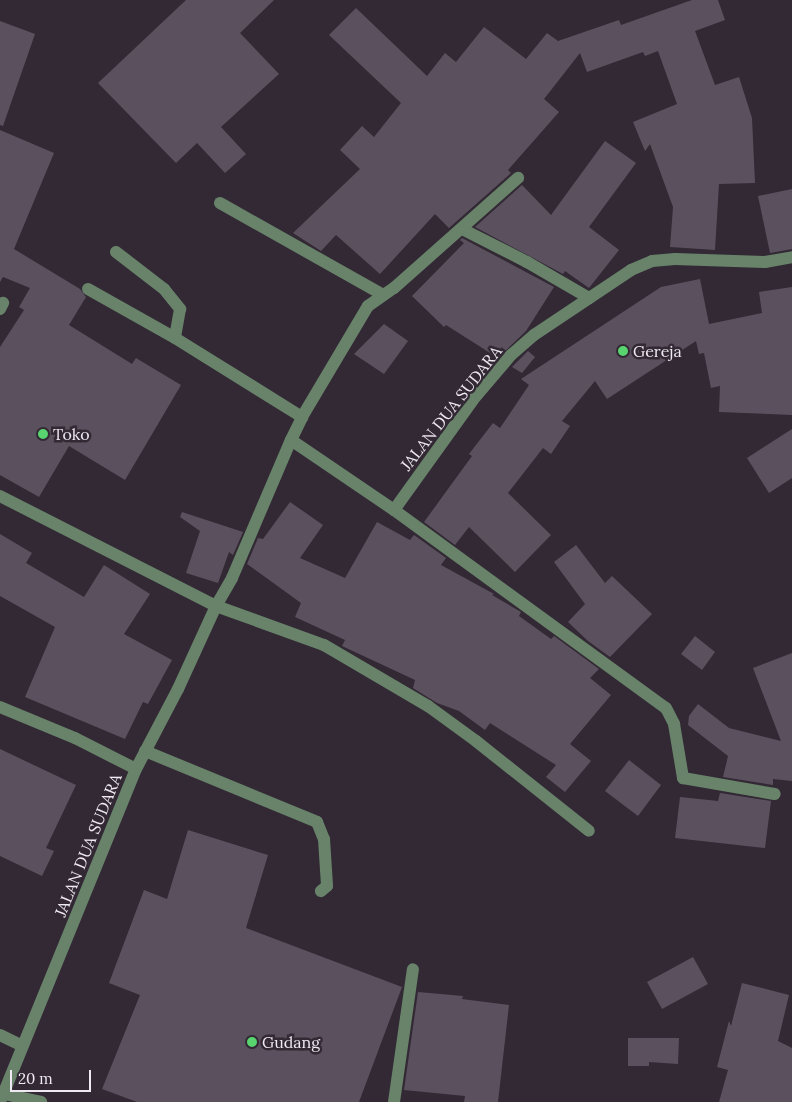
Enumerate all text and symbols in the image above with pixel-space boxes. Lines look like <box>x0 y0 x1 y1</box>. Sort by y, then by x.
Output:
place label: Gereja <box>633 341 682 361</box>
street label: JALAN DUA SUDARA <box>396 342 506 474</box>
marker: Gereja <box>617 345 629 357</box>
place label: Toko <box>53 424 90 444</box>
marker: Toko <box>37 428 49 440</box>
street label: JALAN DUA SUDARA <box>50 771 126 919</box>
place label: Gudang <box>262 1032 320 1052</box>
marker: Gudang <box>246 1036 258 1048</box>
scale bar <box>12 1060 94 1092</box>
text: 20 m <box>18 1069 53 1088</box>

